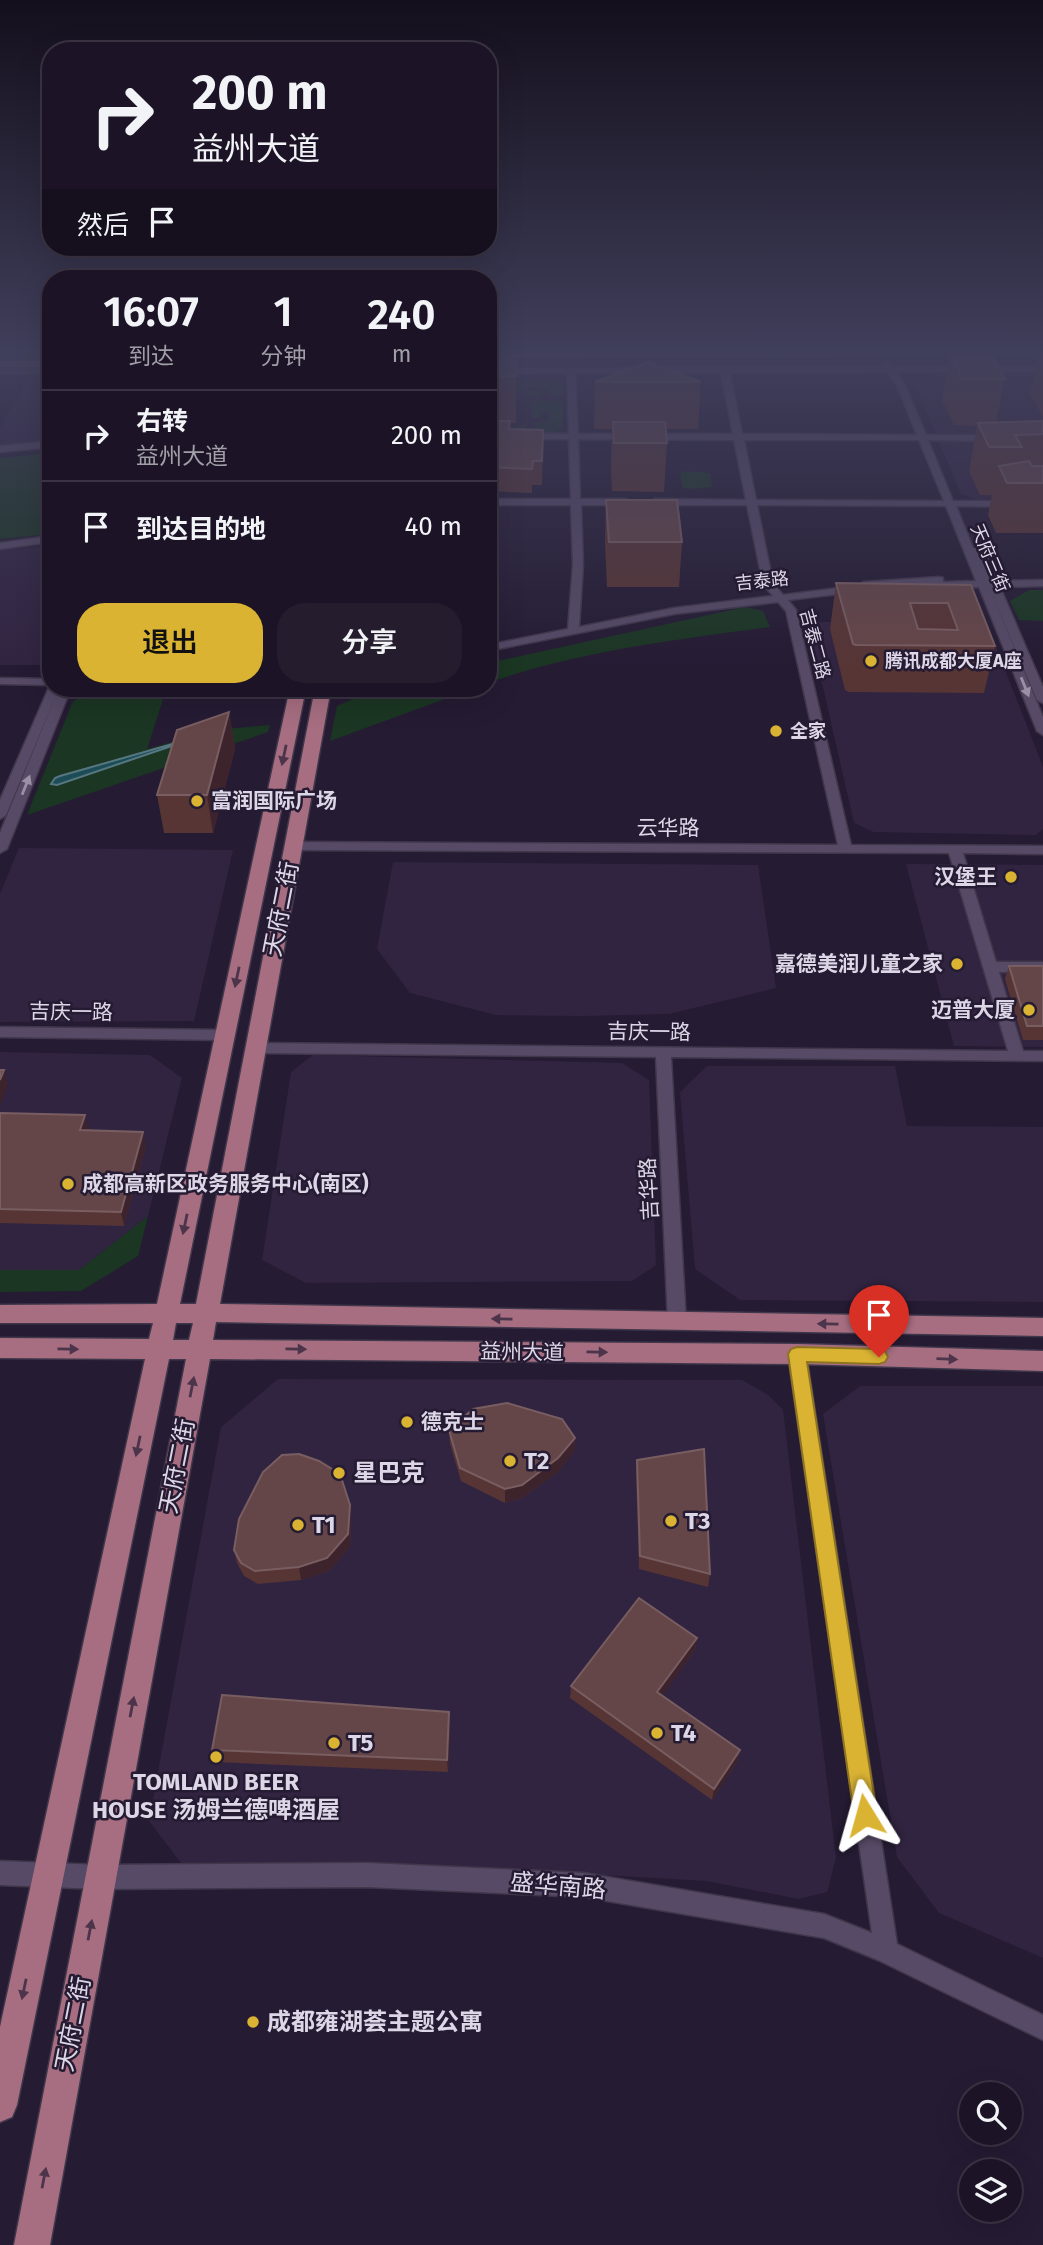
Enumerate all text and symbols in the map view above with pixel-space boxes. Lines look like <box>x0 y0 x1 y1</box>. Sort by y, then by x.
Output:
text: 200 m <box>192 63 328 122</box>
icon: right <box>77 70 168 161</box>
text: 益州大道 <box>192 130 320 168</box>
icon: arrive <box>143 203 181 241</box>
text: 然后 <box>77 210 129 241</box>
text: 16:07 <box>103 287 199 337</box>
text: 1 <box>274 287 293 337</box>
text: 240 <box>368 290 436 340</box>
text: m <box>392 340 411 368</box>
text: 到达 <box>128 342 174 370</box>
text: 分钟 <box>260 342 306 370</box>
text: 右转 <box>136 406 188 437</box>
icon: right <box>77 417 115 455</box>
text: 200 m <box>391 420 462 451</box>
text: 益州大道 <box>136 442 228 470</box>
icon: arrive <box>77 508 115 546</box>
text: 40 m <box>404 511 462 542</box>
text: 到达目的地 <box>136 514 266 545</box>
street label: 天府三街 <box>966 521 1014 595</box>
street label: 吉泰路 <box>734 567 790 595</box>
button: 退出 <box>77 603 263 683</box>
button: 分享 <box>277 603 462 683</box>
street label: 吉泰二路 <box>795 606 835 682</box>
place label: 腾讯成都大厦A座 <box>885 650 1022 672</box>
marker: 腾讯成都大厦A座 <box>863 653 879 669</box>
one-way arrow <box>1020 677 1031 698</box>
place label: 全家 <box>790 720 826 742</box>
marker: 全家 <box>768 723 784 739</box>
one-way arrow <box>278 744 289 766</box>
one-way arrow <box>20 775 31 796</box>
place label: 富润国际广场 <box>211 788 337 814</box>
marker: 富润国际广场 <box>189 793 205 809</box>
street label: 云华路 <box>637 815 700 841</box>
street label: 天府二街 <box>258 859 304 959</box>
place label: 汉堡王 <box>934 864 997 890</box>
marker: 汉堡王 <box>1003 869 1019 885</box>
place label: 嘉德美润儿童之家 <box>775 951 943 977</box>
marker: 嘉德美润儿童之家 <box>949 956 965 972</box>
one-way arrow <box>231 966 242 988</box>
place label: 迈普大厦 <box>931 997 1015 1023</box>
street label: 吉庆一路 <box>29 998 113 1026</box>
marker: 迈普大厦 <box>1021 1002 1037 1018</box>
street label: 吉庆一路 <box>607 1018 691 1046</box>
street label: 吉华路 <box>634 1157 664 1221</box>
place label: 成都高新区政务服务中心(南区) <box>82 1171 369 1197</box>
marker: 成都高新区政务服务中心(南区) <box>60 1176 76 1192</box>
one-way arrow <box>180 1213 191 1235</box>
pin <box>849 1285 909 1357</box>
icon: arrive <box>860 1296 898 1334</box>
one-way arrow <box>491 1313 513 1325</box>
one-way arrow <box>817 1318 839 1330</box>
street label: 益州大道 <box>480 1338 564 1366</box>
one-way arrow <box>57 1343 79 1355</box>
one-way arrow <box>285 1344 307 1355</box>
one-way arrow <box>586 1346 608 1358</box>
one-way arrow <box>936 1353 958 1364</box>
one-way arrow <box>187 1376 198 1398</box>
place label: 德克士 <box>421 1409 484 1435</box>
marker: 德克士 <box>399 1414 415 1430</box>
street label: 天府二街 <box>154 1416 200 1516</box>
one-way arrow <box>133 1435 144 1457</box>
place label: T2 <box>524 1447 549 1475</box>
marker: T2 <box>502 1453 518 1469</box>
place label: 星巴克 <box>353 1459 425 1487</box>
marker: 星巴克 <box>331 1465 347 1481</box>
place label: T3 <box>685 1507 710 1535</box>
place label: T1 <box>312 1511 336 1539</box>
marker: T3 <box>663 1513 679 1529</box>
marker: T1 <box>290 1517 306 1533</box>
one-way arrow <box>127 1696 138 1718</box>
place label: T4 <box>671 1719 697 1747</box>
marker: T4 <box>649 1725 665 1741</box>
place label: T5 <box>348 1729 373 1757</box>
marker: T5 <box>326 1735 342 1751</box>
marker: TOMLAND BEER HOUSE 汤姆兰德啤酒屋 <box>208 1749 224 1765</box>
place label: TOMLAND BEER HOUSE 汤姆兰德啤酒屋 <box>92 1768 340 1824</box>
position arrow <box>828 1778 902 1852</box>
street label: 盛华南路 <box>509 1868 607 1904</box>
one-way arrow <box>85 1919 96 1941</box>
street label: 天府二街 <box>50 1974 96 2074</box>
one-way arrow <box>19 1978 30 2000</box>
place label: 成都雍湖荟主题公寓 <box>267 2008 483 2036</box>
marker: 成都雍湖荟主题公寓 <box>245 2014 261 2030</box>
map controls <box>959 2082 1022 2222</box>
button: search <box>959 2082 1022 2145</box>
button: layers <box>959 2159 1022 2222</box>
one-way arrow <box>39 2167 50 2189</box>

